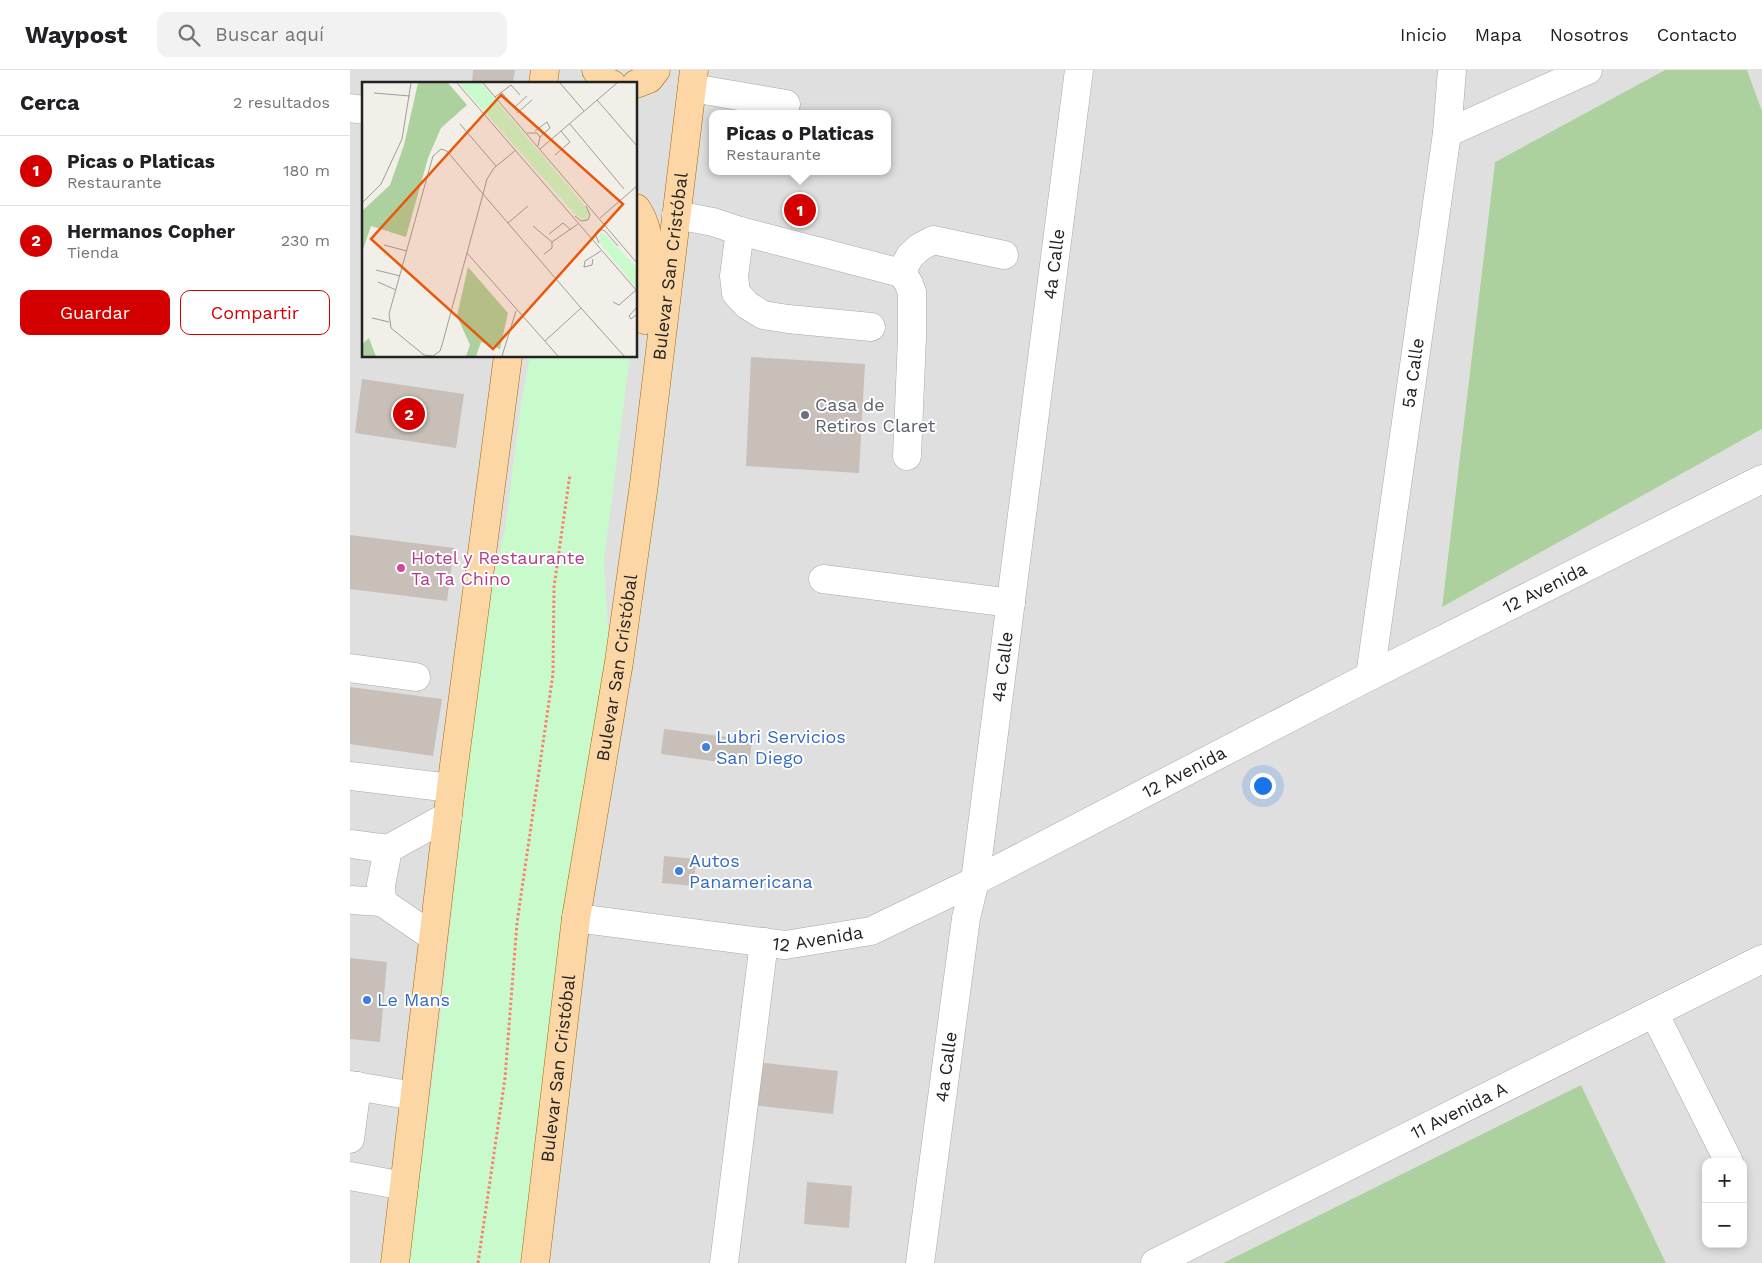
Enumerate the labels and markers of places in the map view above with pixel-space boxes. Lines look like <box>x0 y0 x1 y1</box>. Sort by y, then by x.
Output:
pin: 1 <box>784 191 816 229</box>
place label: Casa de Retiros Claret <box>815 394 936 436</box>
pin: 2 <box>393 395 425 433</box>
marker: Casa de Retiros Claret <box>799 409 811 421</box>
place label: Hotel y Restaurante Ta Ta Chino <box>411 547 585 589</box>
marker: Hotel y Restaurante Ta Ta Chino <box>395 562 407 574</box>
place label: Lubri Servicios San Diego <box>716 726 846 768</box>
marker: Lubri Servicios San Diego <box>700 741 712 753</box>
place label: Autos Panamericana <box>689 850 813 892</box>
marker: Autos Panamericana <box>673 865 685 877</box>
place label: Le Mans <box>377 989 450 1010</box>
marker: Le Mans <box>361 994 373 1006</box>

